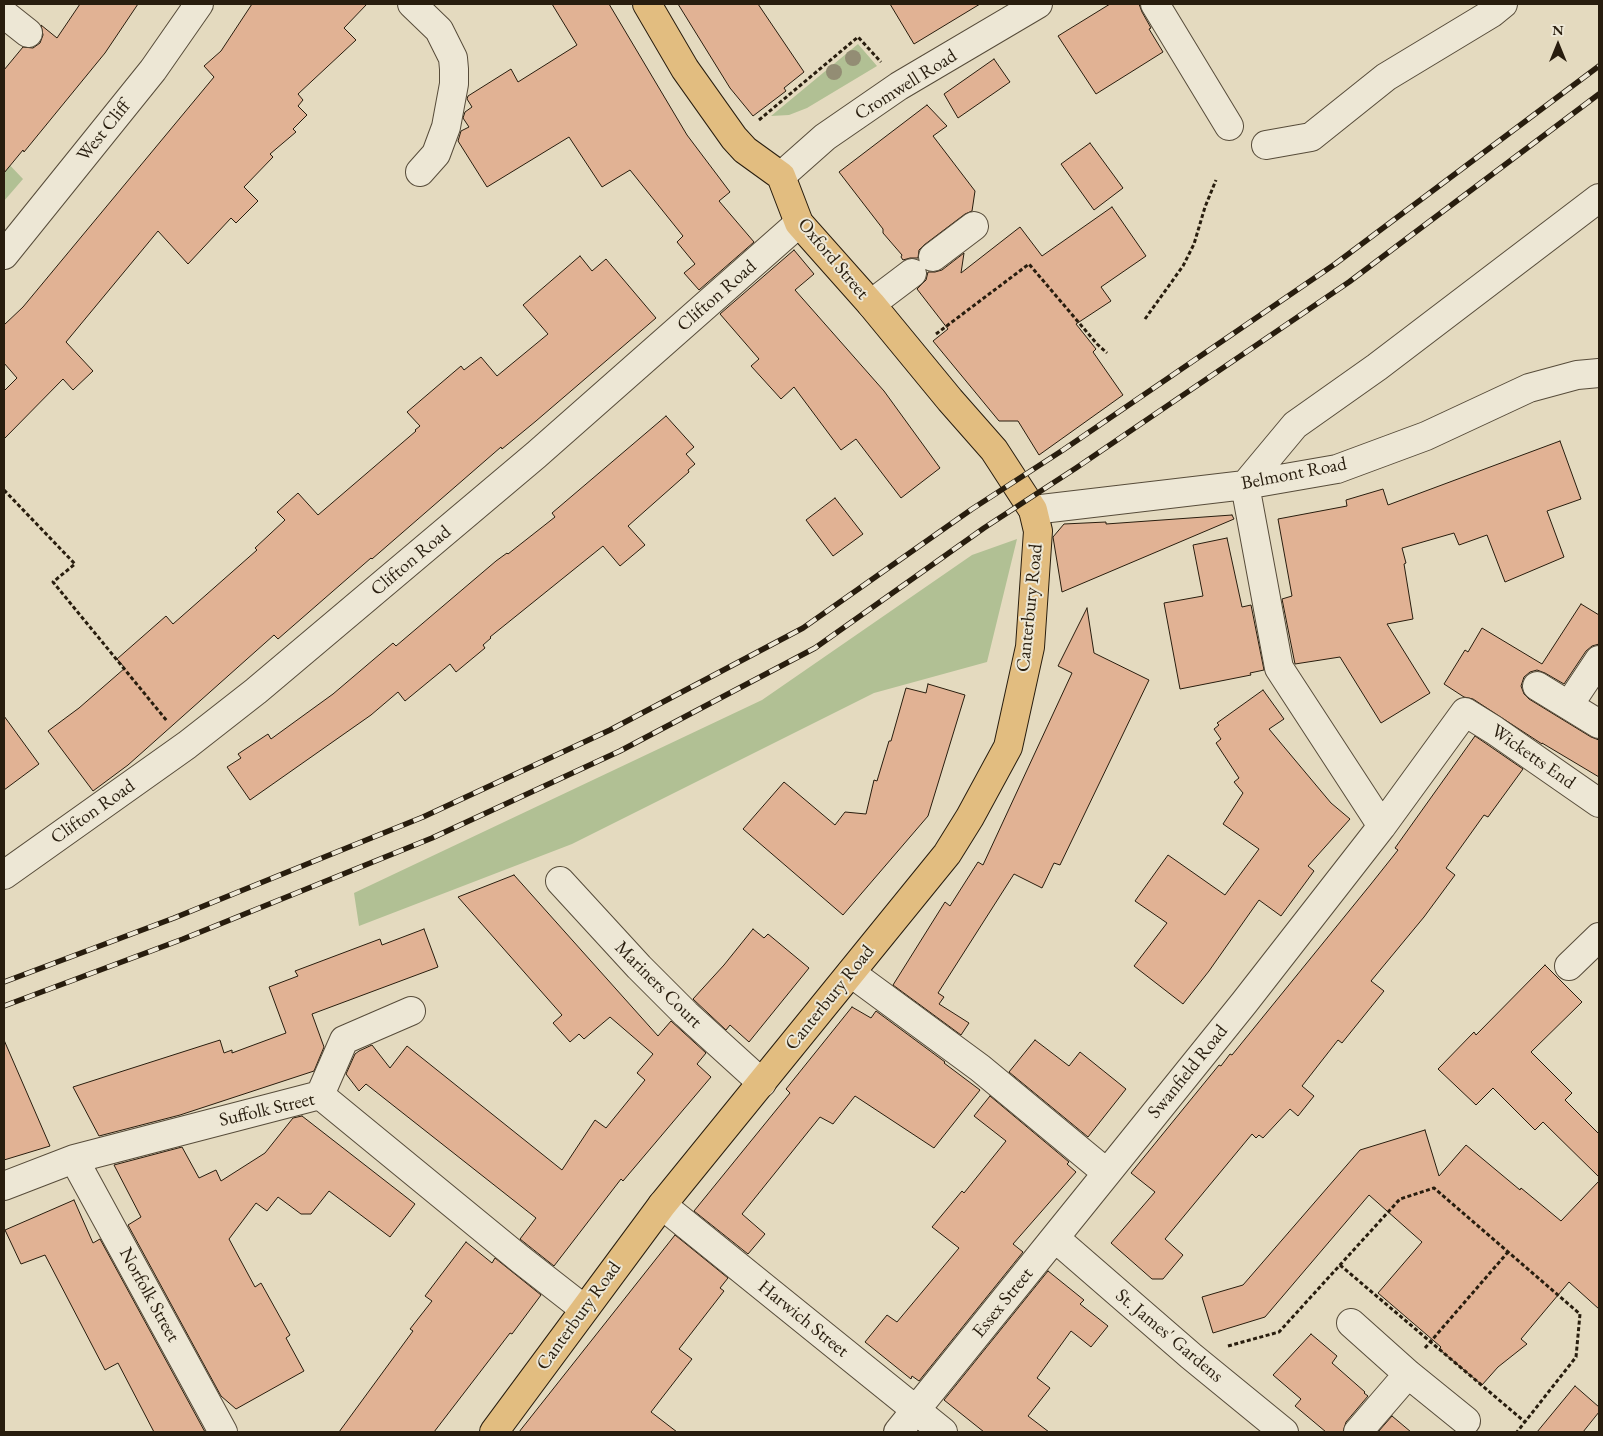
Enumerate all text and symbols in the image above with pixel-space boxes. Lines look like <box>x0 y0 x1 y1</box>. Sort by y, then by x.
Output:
north arrow <box>1533 20 1583 70</box>
text: N <box>1552 21 1564 39</box>
street label: Cromwell Road <box>851 45 961 125</box>
street label: West Cliff <box>72 96 136 166</box>
street label: Oxford Street <box>792 214 874 304</box>
street label: Clifton Road <box>673 255 761 337</box>
street label: Belmont Road <box>1239 453 1349 495</box>
street label: Clifton Road <box>366 521 456 601</box>
street label: Canterbury Road <box>1012 543 1048 673</box>
street label: Wicketts End <box>1486 720 1580 794</box>
street label: Clifton Road <box>46 775 140 849</box>
street label: Mariners Court <box>610 937 706 1033</box>
street label: Canterbury Road <box>781 941 879 1055</box>
street label: Swanfield Road <box>1143 1020 1233 1124</box>
street label: Suffolk Street <box>217 1088 317 1132</box>
street label: Norfolk Street <box>114 1244 184 1346</box>
street label: Canterbury Road <box>532 1257 626 1375</box>
street label: Essex Street <box>968 1263 1038 1343</box>
street label: Harwich Street <box>753 1276 853 1362</box>
street label: St. James' Gardens <box>1110 1284 1228 1388</box>

